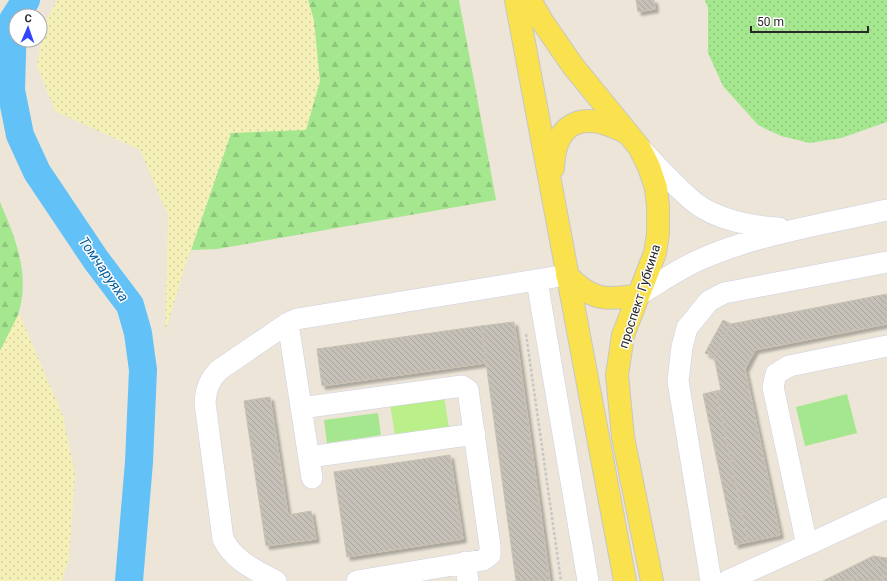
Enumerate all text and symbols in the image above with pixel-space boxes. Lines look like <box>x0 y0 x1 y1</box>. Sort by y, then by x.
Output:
north arrow <box>8 8 48 48</box>
scale bar <box>751 8 868 34</box>
text: С <box>25 12 32 25</box>
text: 50 m <box>757 15 784 29</box>
water label: Томчаруяха <box>76 233 132 305</box>
street label: проспект Губкина <box>616 242 663 350</box>

